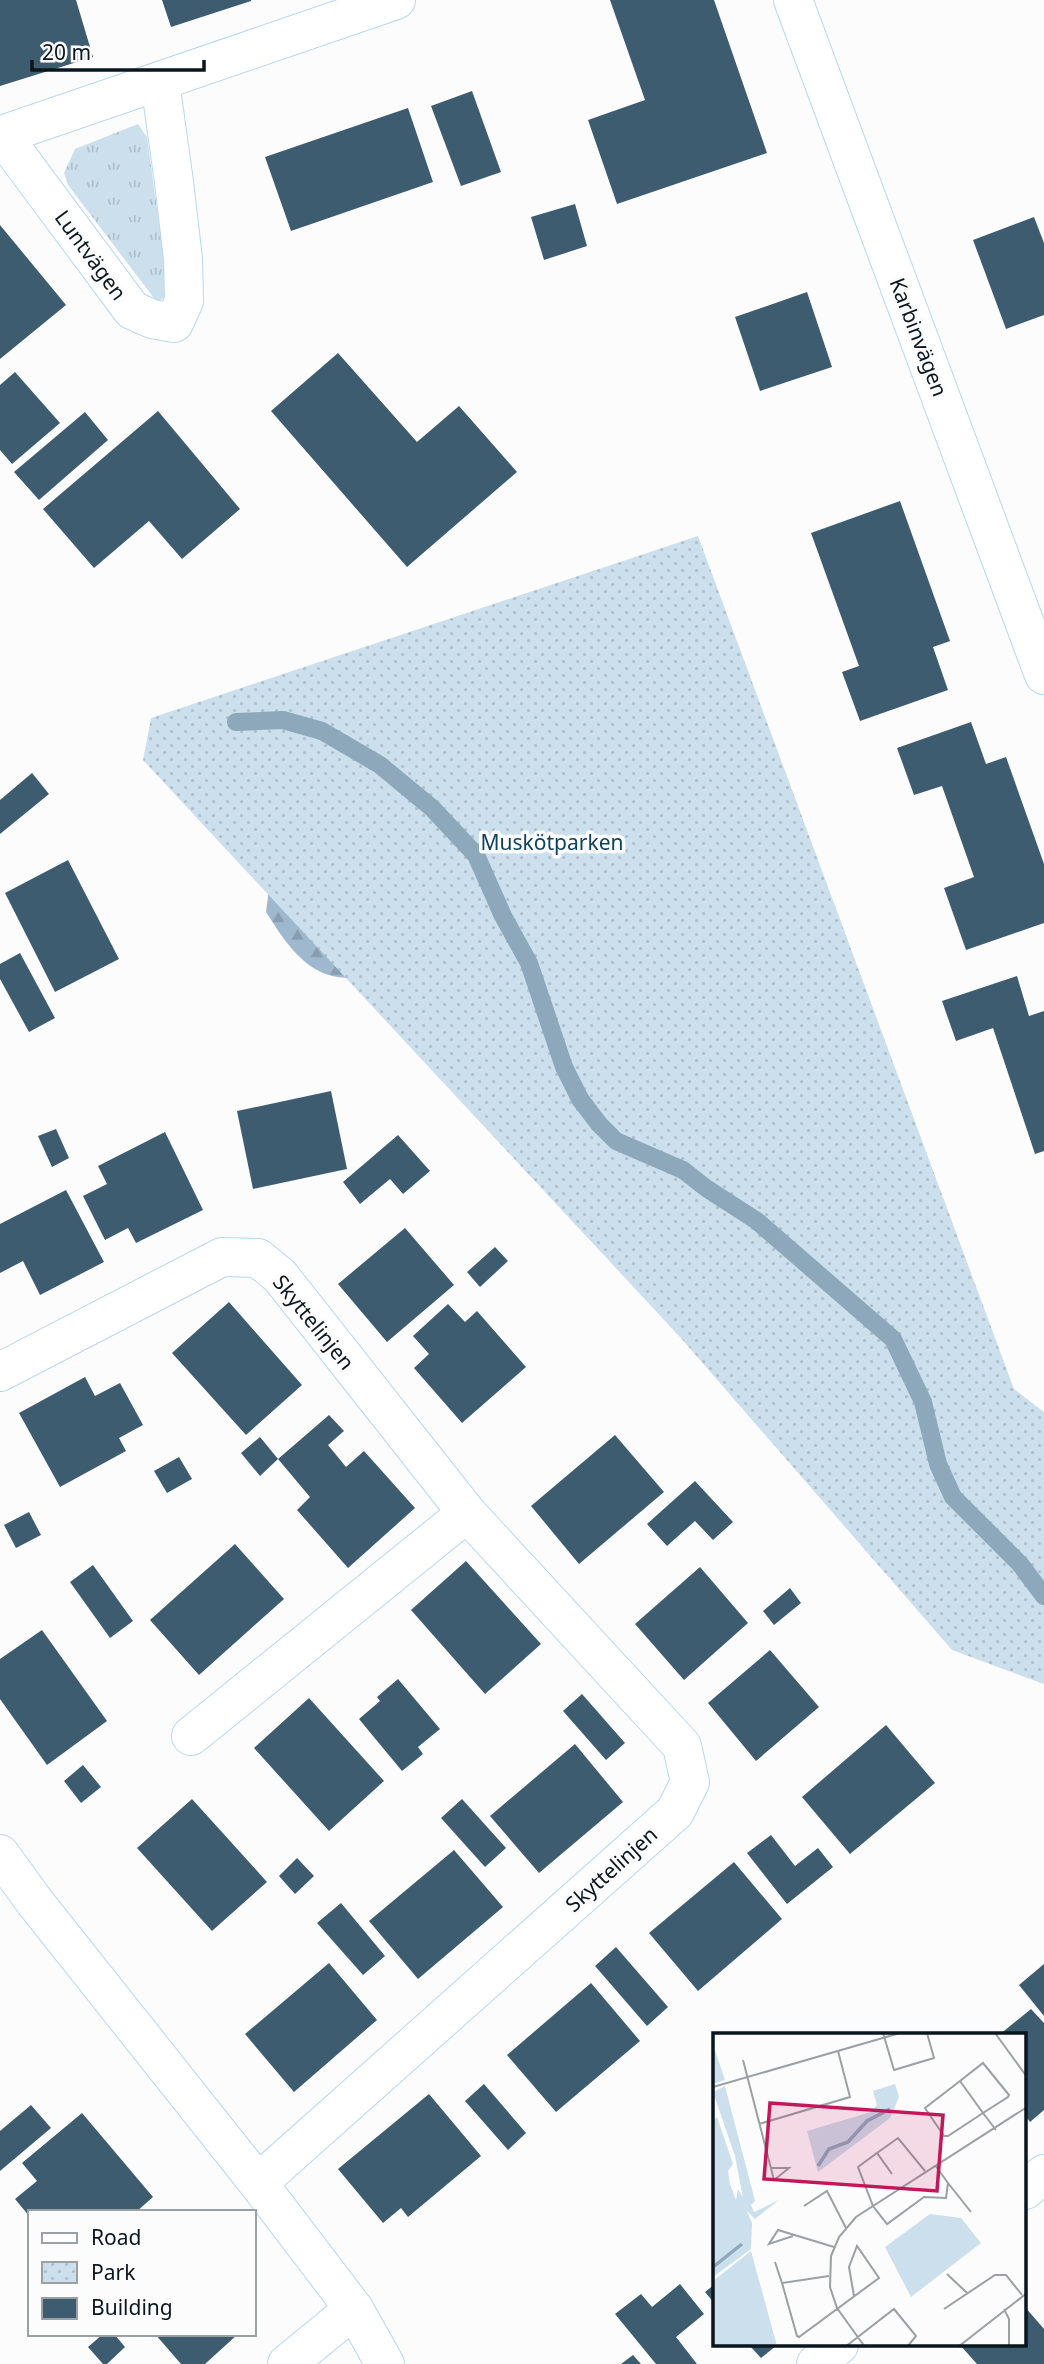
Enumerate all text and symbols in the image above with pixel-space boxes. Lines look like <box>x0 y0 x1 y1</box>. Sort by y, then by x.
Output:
scale bar <box>32 28 203 72</box>
text: 20 m <box>42 38 91 66</box>
street label: Luntvägen <box>49 204 133 306</box>
street label: Karbinvägen <box>884 274 954 400</box>
park label: Muskötparken <box>481 828 624 856</box>
street label: Skyttelinjen <box>267 1269 361 1375</box>
street label: Skyttelinjen <box>559 1820 663 1918</box>
inset map <box>713 2033 1026 2346</box>
legend <box>28 2210 256 2336</box>
text: Road <box>91 2223 141 2251</box>
text: Park <box>91 2258 136 2286</box>
text: Building <box>91 2293 173 2321</box>

